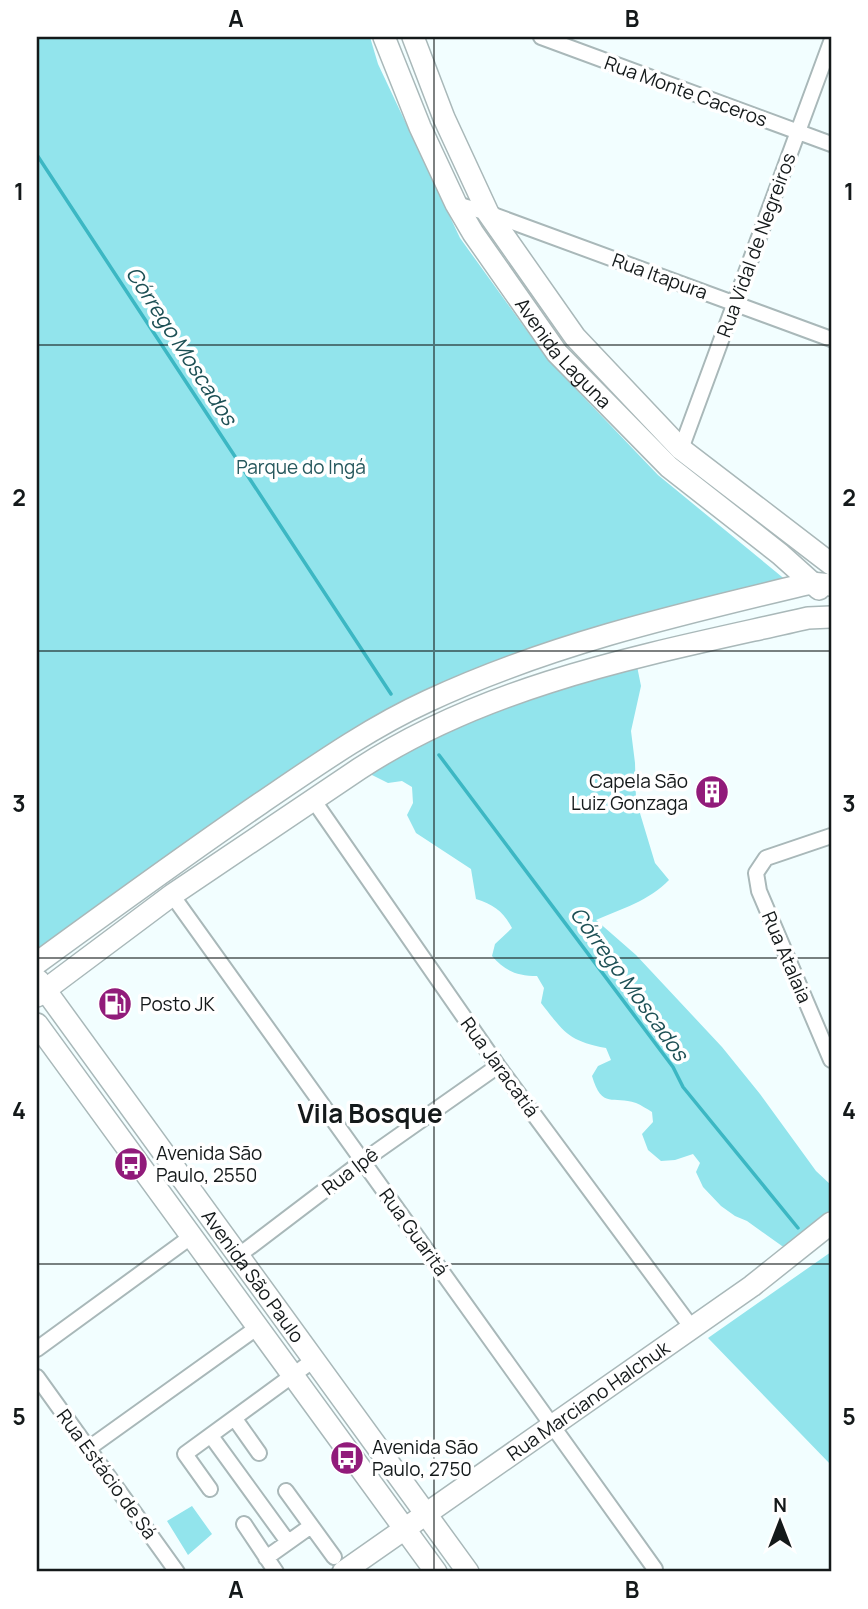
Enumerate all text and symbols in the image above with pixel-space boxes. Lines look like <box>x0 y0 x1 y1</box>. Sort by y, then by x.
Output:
text: A <box>228 2 244 34</box>
text: B <box>625 2 639 34</box>
street label: Rua Monte Caceros <box>601 49 771 133</box>
street label: Rua Vidal de Negreiros <box>710 149 802 341</box>
text: 1 <box>14 175 24 207</box>
text: 1 <box>844 175 854 207</box>
street label: Rua Itapura <box>609 247 711 305</box>
water label: Córrego Moscados <box>120 261 245 432</box>
street label: Avenida Laguna <box>509 293 617 414</box>
park label: Parque do Ingá <box>236 454 366 480</box>
text: 2 <box>12 481 26 513</box>
text: 2 <box>842 481 856 513</box>
place label: Capela São Luiz Gonzaga <box>571 768 688 816</box>
building icon: Capela São Luiz Gonzaga <box>693 773 731 811</box>
text: 3 <box>12 787 26 819</box>
text: 3 <box>842 787 856 819</box>
water label: Córrego Moscados <box>564 901 696 1068</box>
street label: Rua Atalaia <box>756 907 818 1007</box>
fuel station icon: Posto JK <box>96 985 134 1023</box>
place label: Posto JK <box>140 991 216 1017</box>
street label: Rua Jaracatiá <box>455 1012 545 1122</box>
text: 4 <box>12 1094 26 1126</box>
text: 4 <box>842 1094 856 1126</box>
district label: Vila Bosque <box>297 1095 443 1131</box>
place label: Avenida São Paulo, 2550 <box>156 1140 262 1188</box>
street label: Rua Ipê <box>316 1141 384 1201</box>
bus stop icon: Avenida São Paulo, 2550 <box>112 1145 150 1183</box>
street label: Rua Guaritá <box>373 1183 455 1281</box>
street label: Avenida São Paulo <box>196 1204 310 1348</box>
street label: Rua Marciano Halchuk <box>502 1334 675 1467</box>
text: 5 <box>12 1400 26 1432</box>
text: 5 <box>842 1400 856 1432</box>
street label: Rua Estácio de Sá <box>51 1404 163 1544</box>
place label: Avenida São Paulo, 2750 <box>372 1434 478 1482</box>
bus stop icon: Avenida São Paulo, 2750 <box>328 1439 366 1477</box>
north arrow <box>746 1486 816 1556</box>
text: N <box>773 1492 787 1518</box>
text: A <box>228 1573 244 1605</box>
text: B <box>625 1573 639 1605</box>

